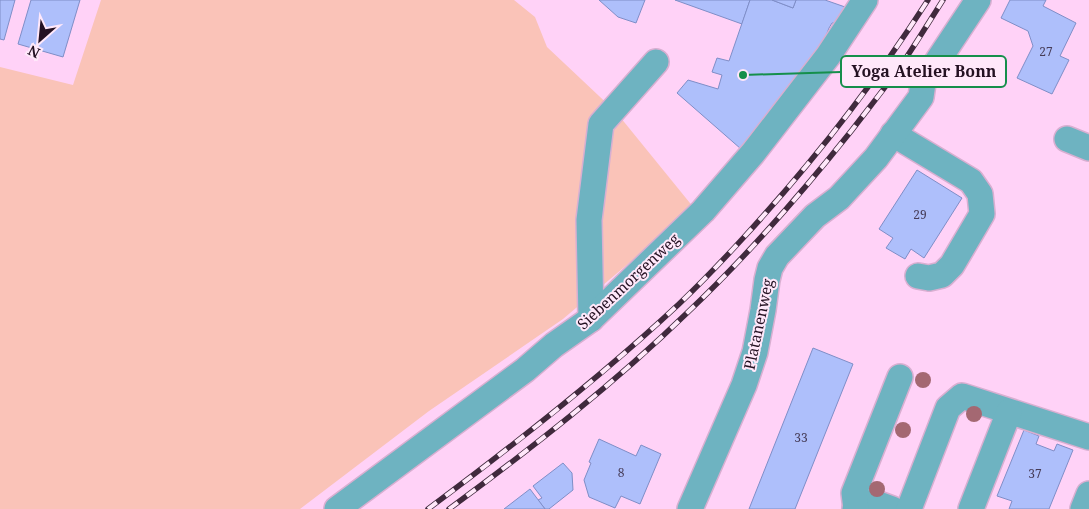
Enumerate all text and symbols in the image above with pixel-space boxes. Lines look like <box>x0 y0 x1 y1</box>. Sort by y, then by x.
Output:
north arrow <box>15 15 65 65</box>
text: N <box>25 41 43 63</box>
house number: 27 <box>1039 43 1053 60</box>
callout: Yoga Atelier Bonn <box>841 56 1006 87</box>
text: Yoga Atelier Bonn <box>851 60 997 82</box>
house number: 29 <box>913 206 927 223</box>
street label: Siebenmorgenweg <box>573 228 683 334</box>
street label: Platanenweg <box>739 277 777 371</box>
house number: 33 <box>794 429 808 446</box>
house number: 8 <box>618 464 625 481</box>
house number: 37 <box>1028 465 1042 482</box>

